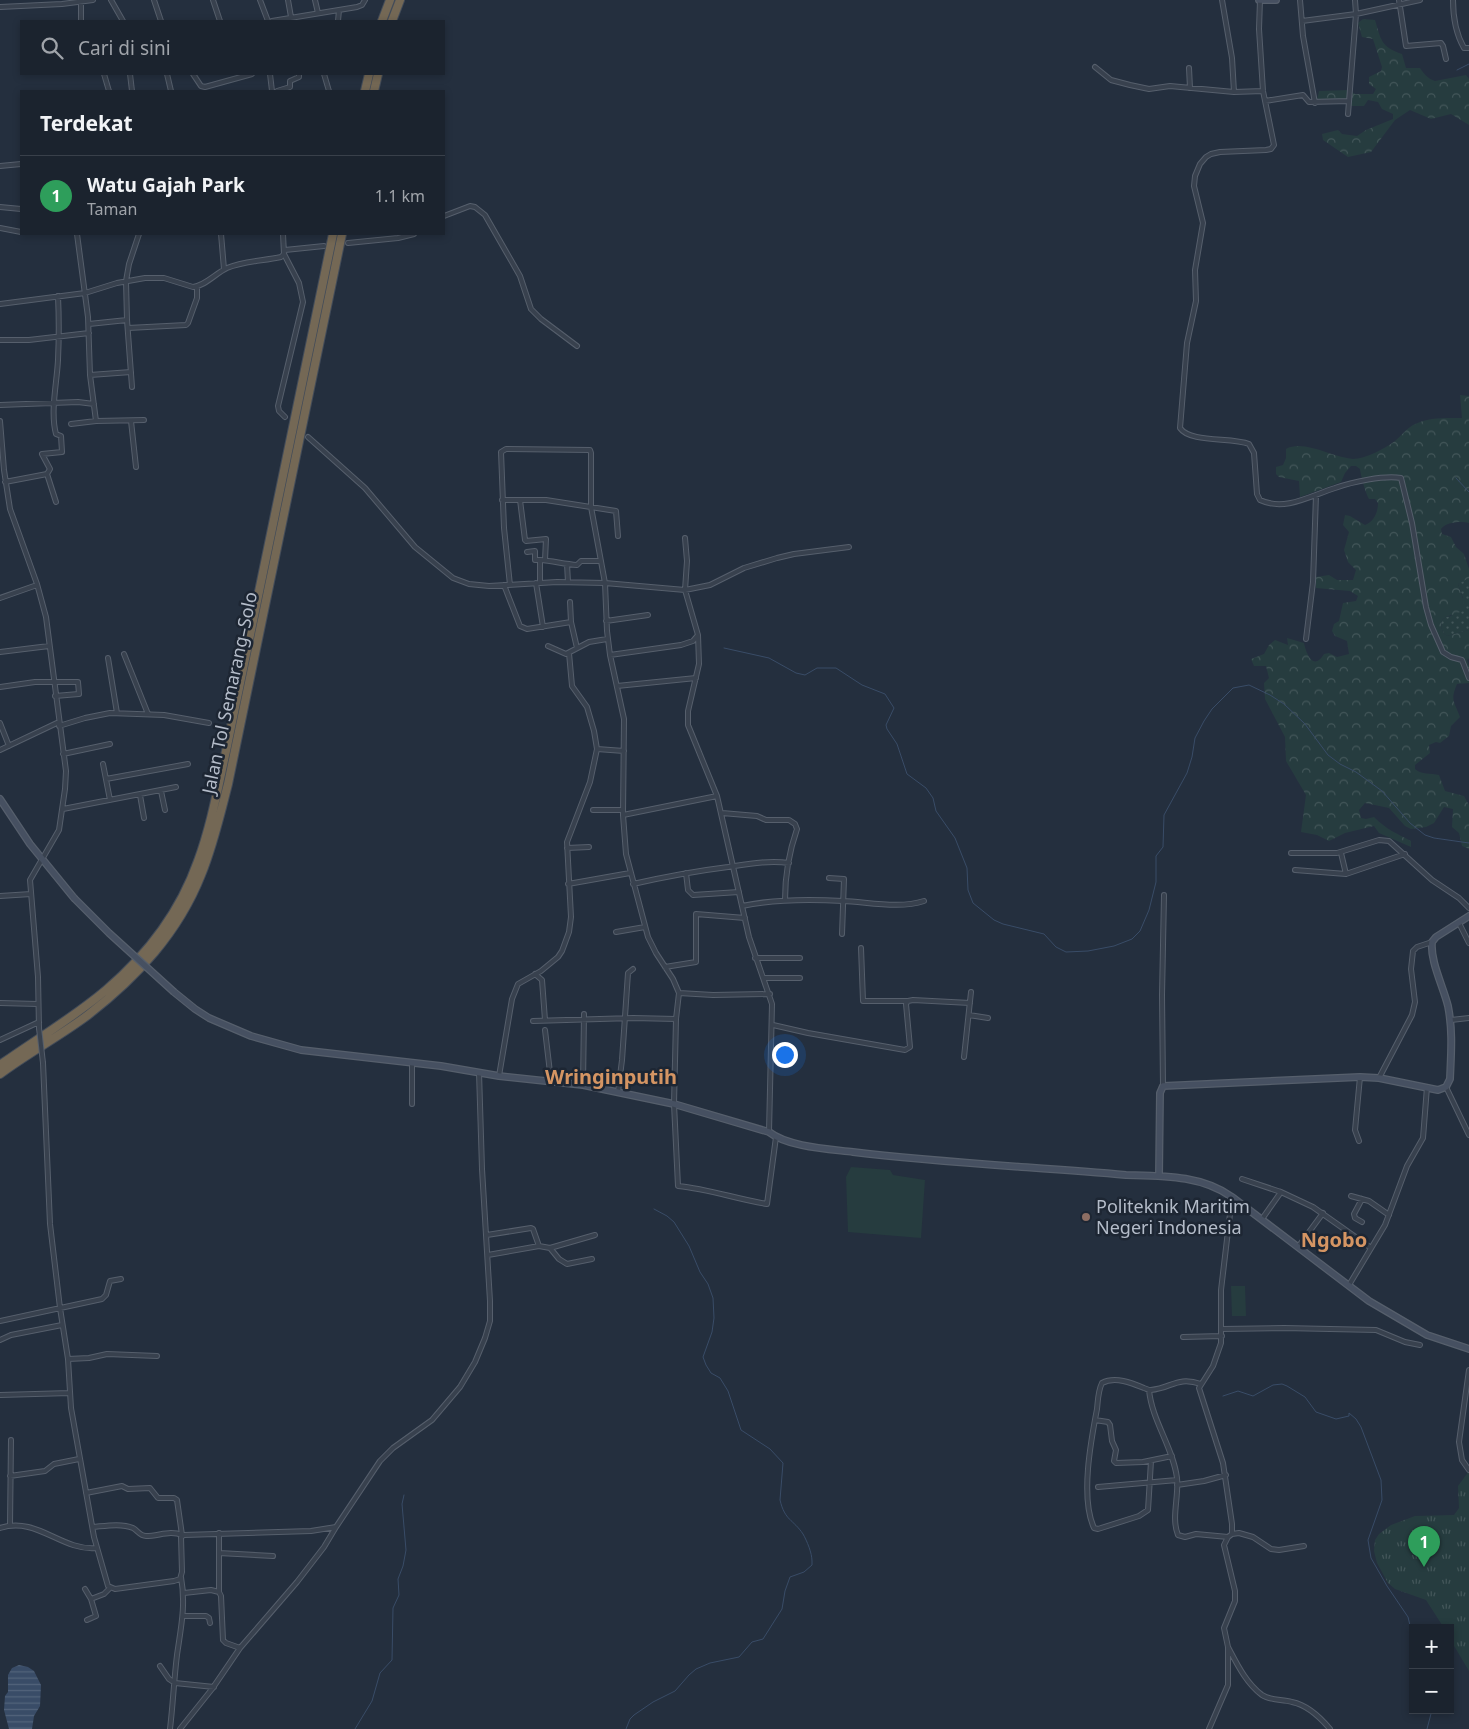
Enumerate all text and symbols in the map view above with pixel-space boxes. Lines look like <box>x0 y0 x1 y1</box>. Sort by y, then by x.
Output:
search box <box>20 20 445 75</box>
icon: search <box>38 34 66 62</box>
text: Cari di sini <box>78 35 171 61</box>
text: Terdekat <box>40 109 133 137</box>
text: Watu Gajah Park <box>87 172 245 198</box>
text: 1 <box>51 185 61 207</box>
text: 1.1 km <box>375 185 425 207</box>
text: Taman <box>87 198 137 220</box>
street label: Jalan Tol Semarang–Solo <box>195 589 262 798</box>
your location <box>772 1042 798 1068</box>
district label: Wringinputih <box>545 1063 677 1090</box>
place label: Politeknik Maritim Negeri Indonesia <box>1096 1194 1250 1239</box>
marker: Politeknik Maritim Negeri Indonesia <box>1080 1211 1092 1223</box>
district label: Ngobo <box>1301 1226 1367 1253</box>
pin: 1 <box>1408 1526 1440 1567</box>
map controls <box>1409 1624 1454 1714</box>
button: + <box>1409 1624 1454 1669</box>
button: − <box>1409 1669 1454 1714</box>

